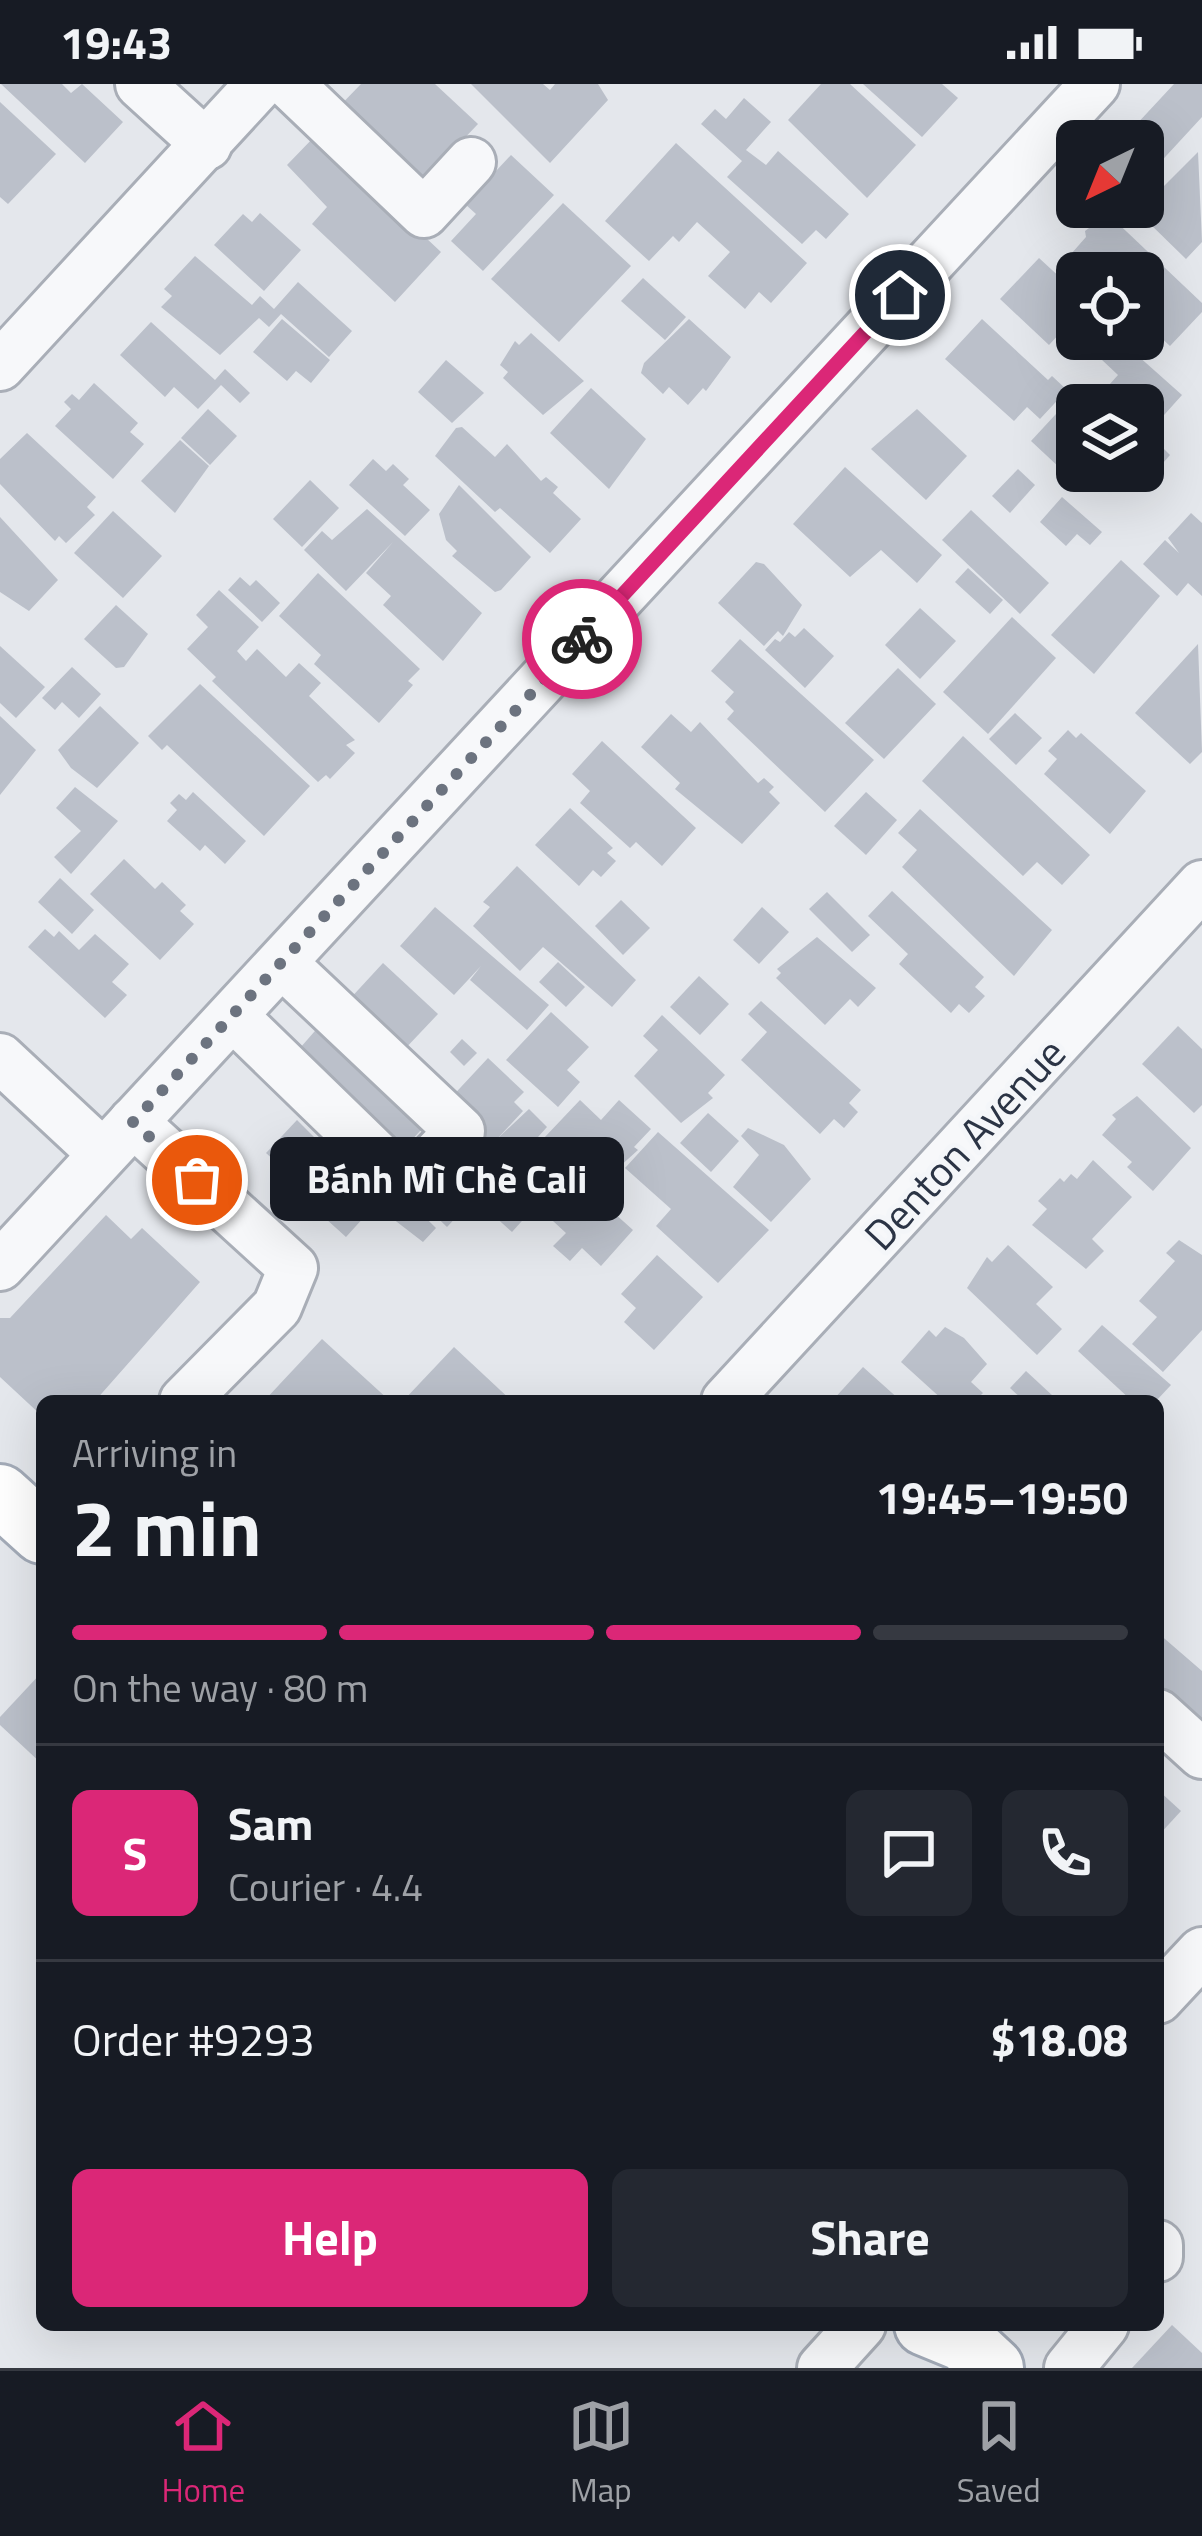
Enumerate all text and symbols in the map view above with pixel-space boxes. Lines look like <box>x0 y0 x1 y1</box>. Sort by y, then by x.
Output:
text: 19:43 <box>60 8 172 76</box>
north arrow <box>1056 120 1164 228</box>
map controls <box>1056 120 1164 492</box>
pin <box>849 244 951 346</box>
button: locate <box>1056 252 1164 360</box>
icon: home <box>867 262 933 328</box>
button: layers <box>1056 384 1164 492</box>
courier <box>522 579 642 699</box>
icon: bike <box>549 606 615 672</box>
street label: Denton Avenue <box>848 1022 1080 1264</box>
pin <box>146 1129 248 1231</box>
callout: Bánh Mì Chè Cali <box>269 1138 623 1222</box>
icon: bag <box>164 1147 230 1213</box>
text: Bánh Mì Chè Cali <box>307 1149 587 1208</box>
text: Arriving in <box>72 1423 237 1482</box>
text: 19:45–19:50 <box>876 1463 1128 1531</box>
text: 2 min <box>72 1468 262 1586</box>
text: On the way · 80 m <box>72 1658 368 1717</box>
text: Sam <box>228 1789 313 1857</box>
button: chat <box>846 1790 972 1916</box>
button: phone <box>1002 1790 1128 1916</box>
text: S <box>123 1819 147 1887</box>
text: Courier · 4.4 <box>228 1857 423 1916</box>
text: Order #9293 <box>72 2005 315 2073</box>
text: $18.08 <box>990 2005 1128 2073</box>
button: Help <box>72 2169 588 2307</box>
button: Share <box>612 2169 1128 2307</box>
tab: Home <box>161 2393 245 2515</box>
tab: Map <box>568 2393 634 2515</box>
tab: Saved <box>957 2393 1041 2515</box>

